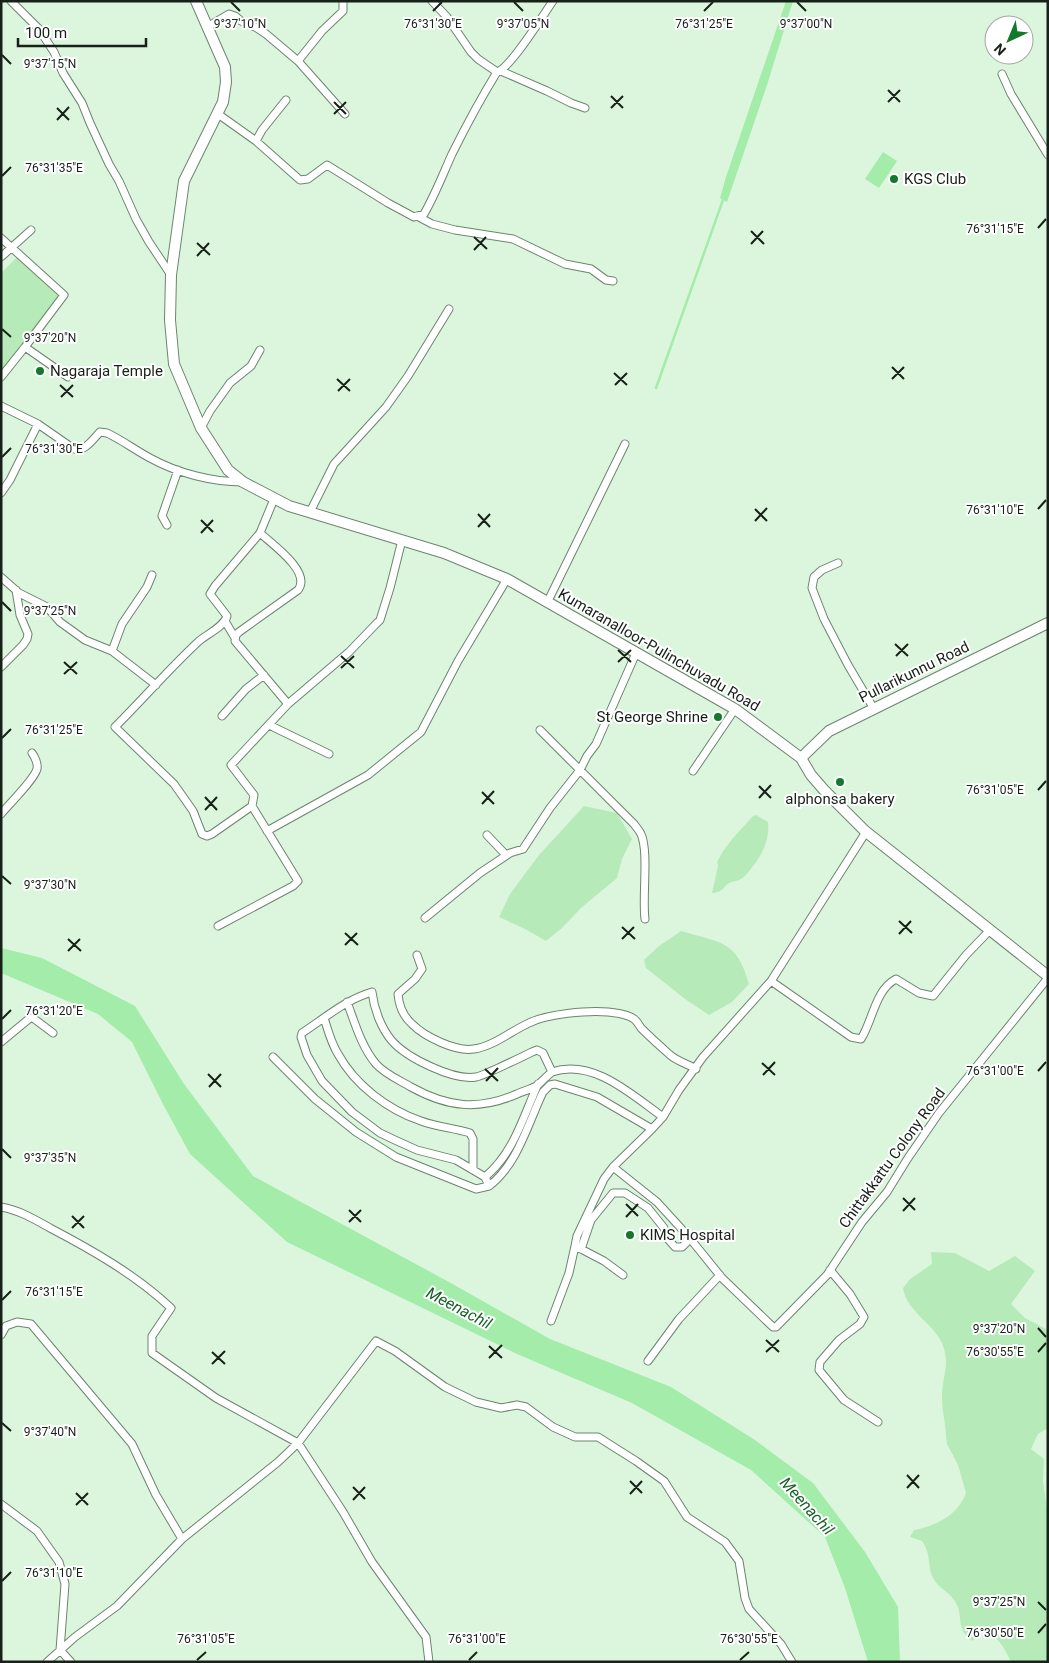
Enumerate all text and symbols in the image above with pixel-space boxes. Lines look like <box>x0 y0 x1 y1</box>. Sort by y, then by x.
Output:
scale bar <box>18 15 145 47</box>
north arrow <box>984 15 1034 65</box>
text: 9°37'10"N <box>214 17 266 31</box>
text: 76°31'30"E <box>404 17 462 31</box>
text: 9°37'05"N <box>497 17 549 31</box>
text: 76°31'25"E <box>675 17 733 31</box>
text: 9°37'00"N <box>780 17 832 31</box>
text: 100 m <box>25 24 67 42</box>
text: N <box>991 40 1009 59</box>
text: 9°37'15"N <box>24 57 76 71</box>
text: 76°31'35"E <box>25 161 83 175</box>
place label: KGS Club <box>904 170 966 188</box>
marker: KGS Club <box>888 173 900 185</box>
text: 76°31'15"E <box>966 222 1024 236</box>
text: 9°37'20"N <box>24 331 76 345</box>
place label: Nagaraja Temple <box>50 362 163 380</box>
marker: Nagaraja Temple <box>34 365 46 377</box>
text: 76°31'30"E <box>25 442 83 456</box>
text: 76°31'10"E <box>966 503 1024 517</box>
street label: Kumaranalloor-Pulinchuvadu Road <box>555 585 763 715</box>
text: 9°37'25"N <box>24 604 76 618</box>
street label: Pullarikunnu Road <box>856 637 972 707</box>
place label: St George Shrine <box>597 708 708 726</box>
marker: St George Shrine <box>712 711 724 723</box>
text: 76°31'25"E <box>25 723 83 737</box>
marker: alphonsa bakery <box>834 776 846 788</box>
text: 76°31'05"E <box>966 783 1024 797</box>
place label: alphonsa bakery <box>785 790 895 808</box>
text: 9°37'30"N <box>24 878 76 892</box>
text: 76°31'20"E <box>25 1004 83 1018</box>
text: 76°31'00"E <box>966 1064 1024 1078</box>
street label: Chittakkattu Colony Road <box>835 1084 949 1232</box>
text: 9°37'35"N <box>24 1151 76 1165</box>
place label: KIMS Hospital <box>640 1226 735 1244</box>
marker: KIMS Hospital <box>624 1229 636 1241</box>
water label: Meenachil <box>423 1283 495 1333</box>
text: 76°31'15"E <box>25 1285 83 1299</box>
text: 9°37'20"N <box>973 1322 1025 1336</box>
text: 76°30'55"E <box>966 1345 1024 1359</box>
text: 9°37'40"N <box>24 1425 76 1439</box>
water label: Meenachil <box>776 1473 838 1539</box>
text: 76°31'10"E <box>25 1566 83 1580</box>
text: 9°37'25"N <box>973 1595 1025 1609</box>
text: 76°30'50"E <box>966 1626 1024 1640</box>
text: 76°31'05"E <box>177 1632 235 1646</box>
text: 76°31'00"E <box>448 1632 506 1646</box>
text: 76°30'55"E <box>720 1632 778 1646</box>

